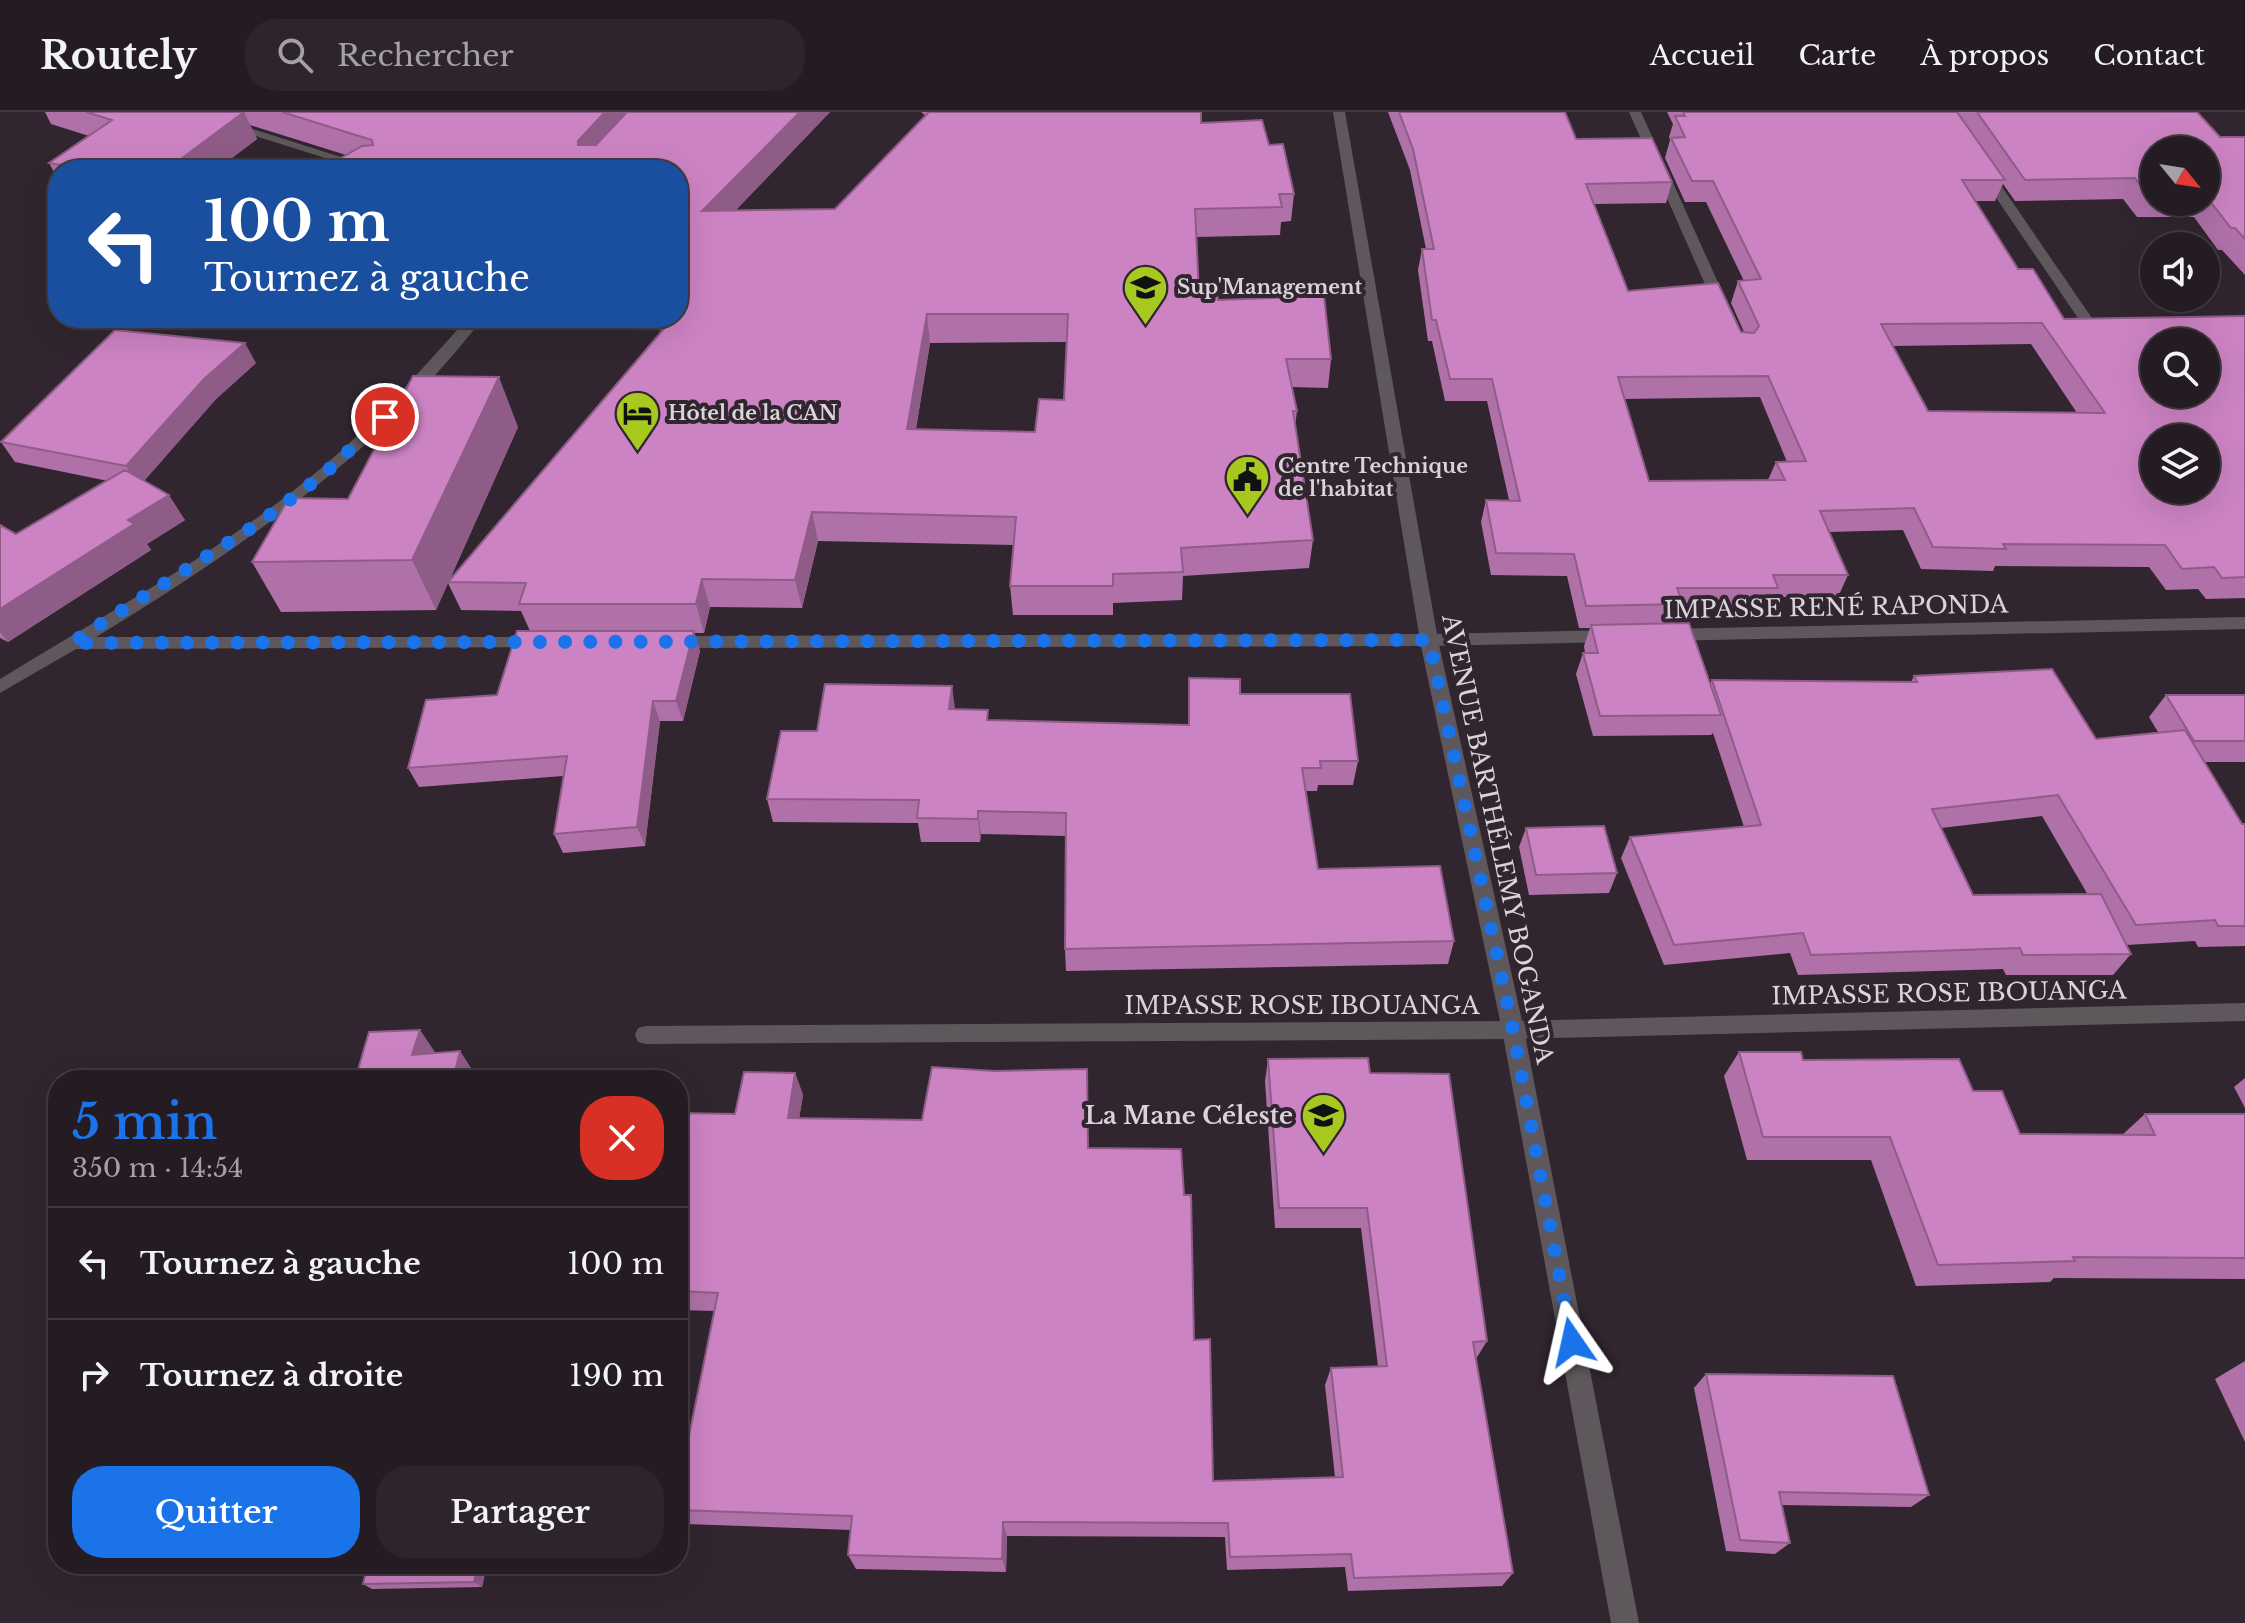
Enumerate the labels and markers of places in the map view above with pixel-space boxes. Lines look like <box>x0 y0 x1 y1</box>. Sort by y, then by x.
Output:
school or university icon: Sup'Management <box>1122 263 1170 326</box>
place label: Sup'Management <box>1177 275 1363 299</box>
pin <box>351 383 419 451</box>
hotel icon: Hôtel de la CAN <box>613 389 661 452</box>
place label: Hôtel de la CAN <box>668 401 838 425</box>
public building icon: Centre Technique de l'habitat <box>1223 453 1271 516</box>
place label: Centre Technique de l'habitat <box>1278 454 1468 501</box>
school or university icon: La Mane Céleste <box>1300 1091 1348 1154</box>
place label: La Mane Céleste <box>1085 1101 1293 1130</box>

